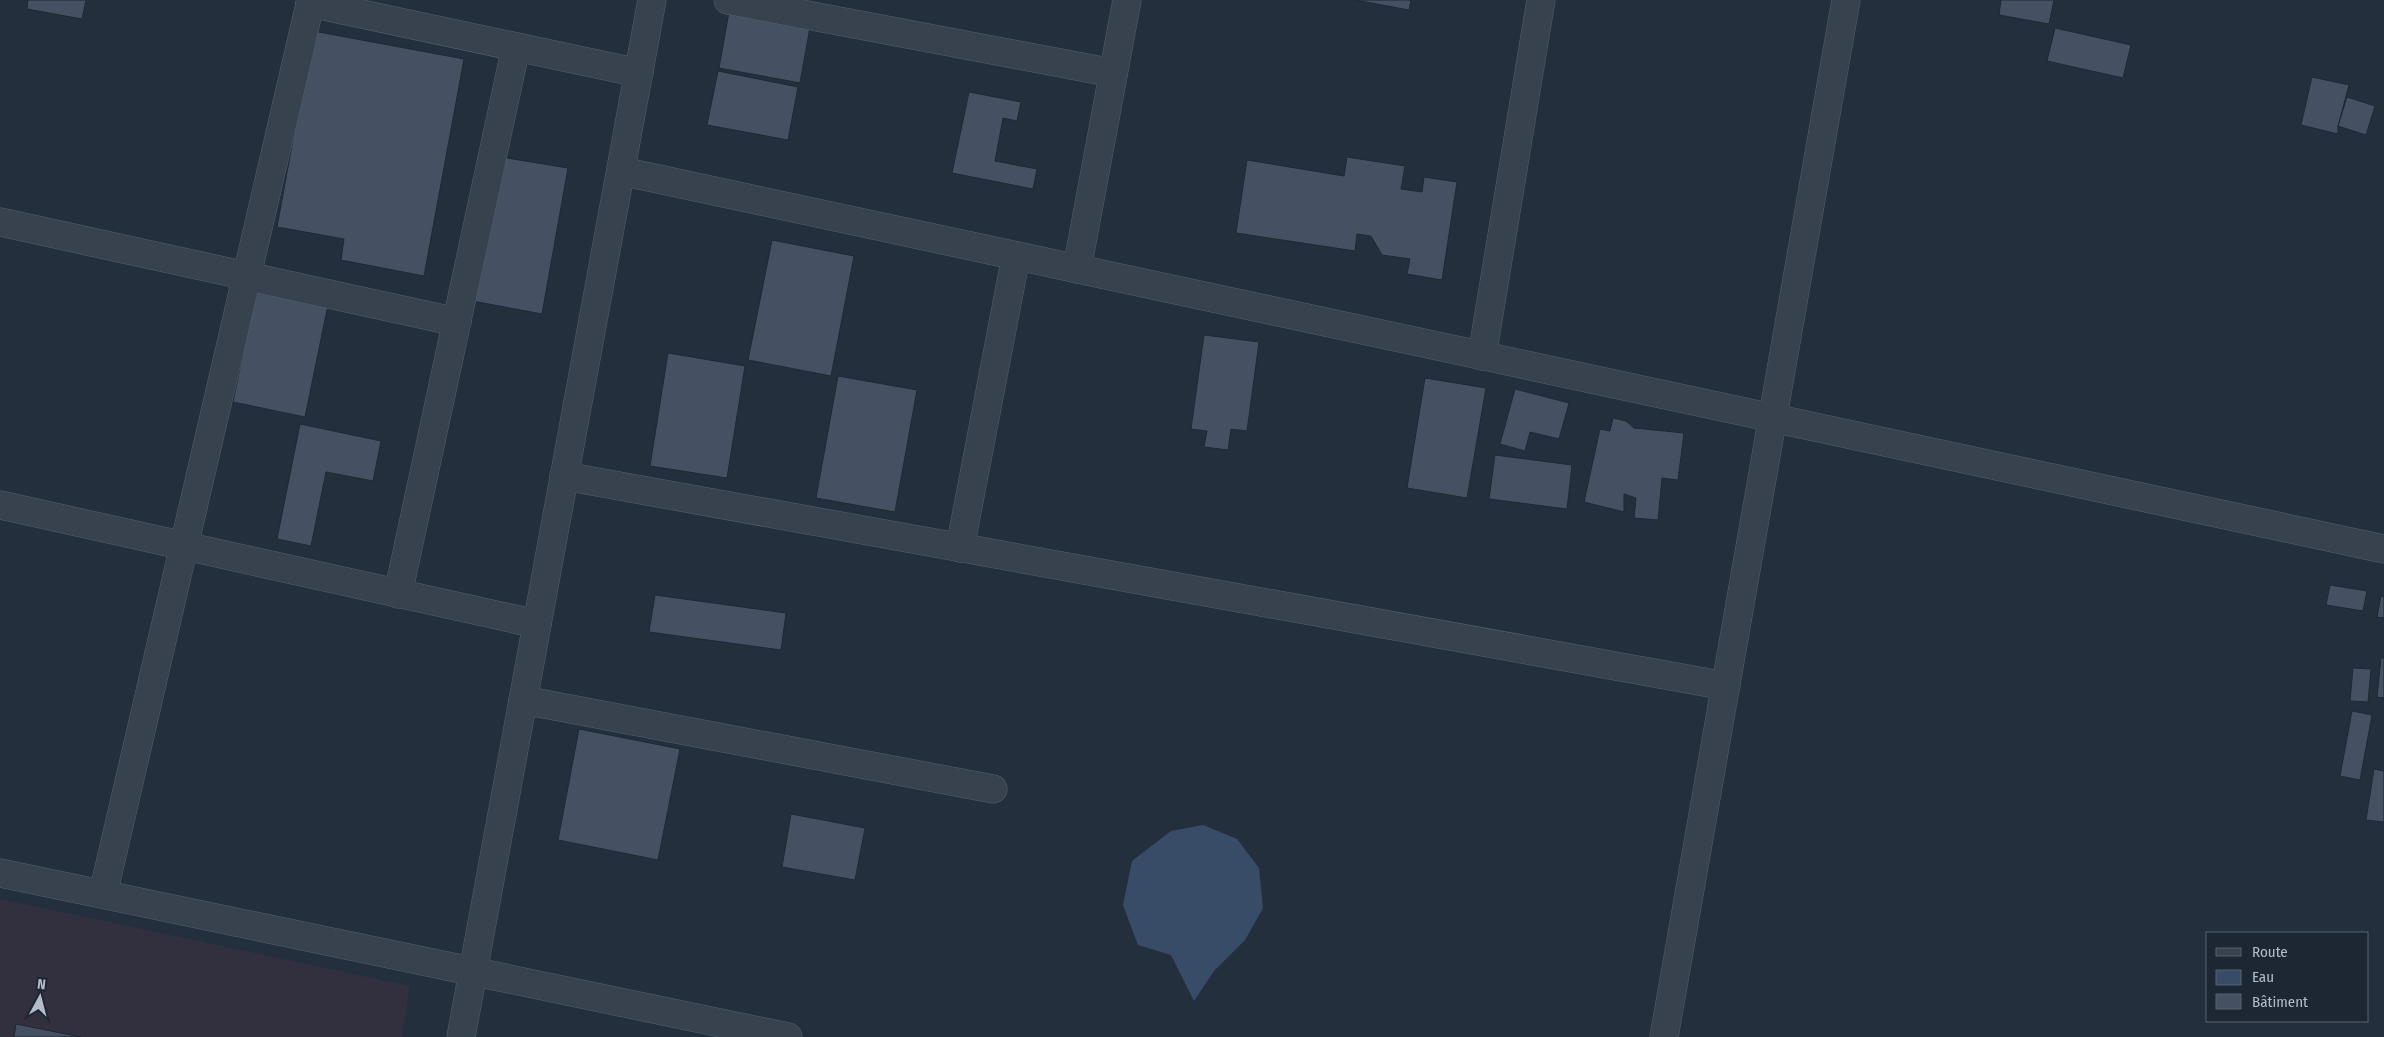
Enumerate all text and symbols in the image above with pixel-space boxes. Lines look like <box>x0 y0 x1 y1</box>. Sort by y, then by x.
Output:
legend <box>2206 932 2369 1022</box>
text: Route <box>2252 943 2288 961</box>
text: Eau <box>2252 968 2274 986</box>
north arrow <box>15 972 65 1022</box>
text: N <box>36 976 47 994</box>
text: Bâtiment <box>2252 993 2308 1011</box>

